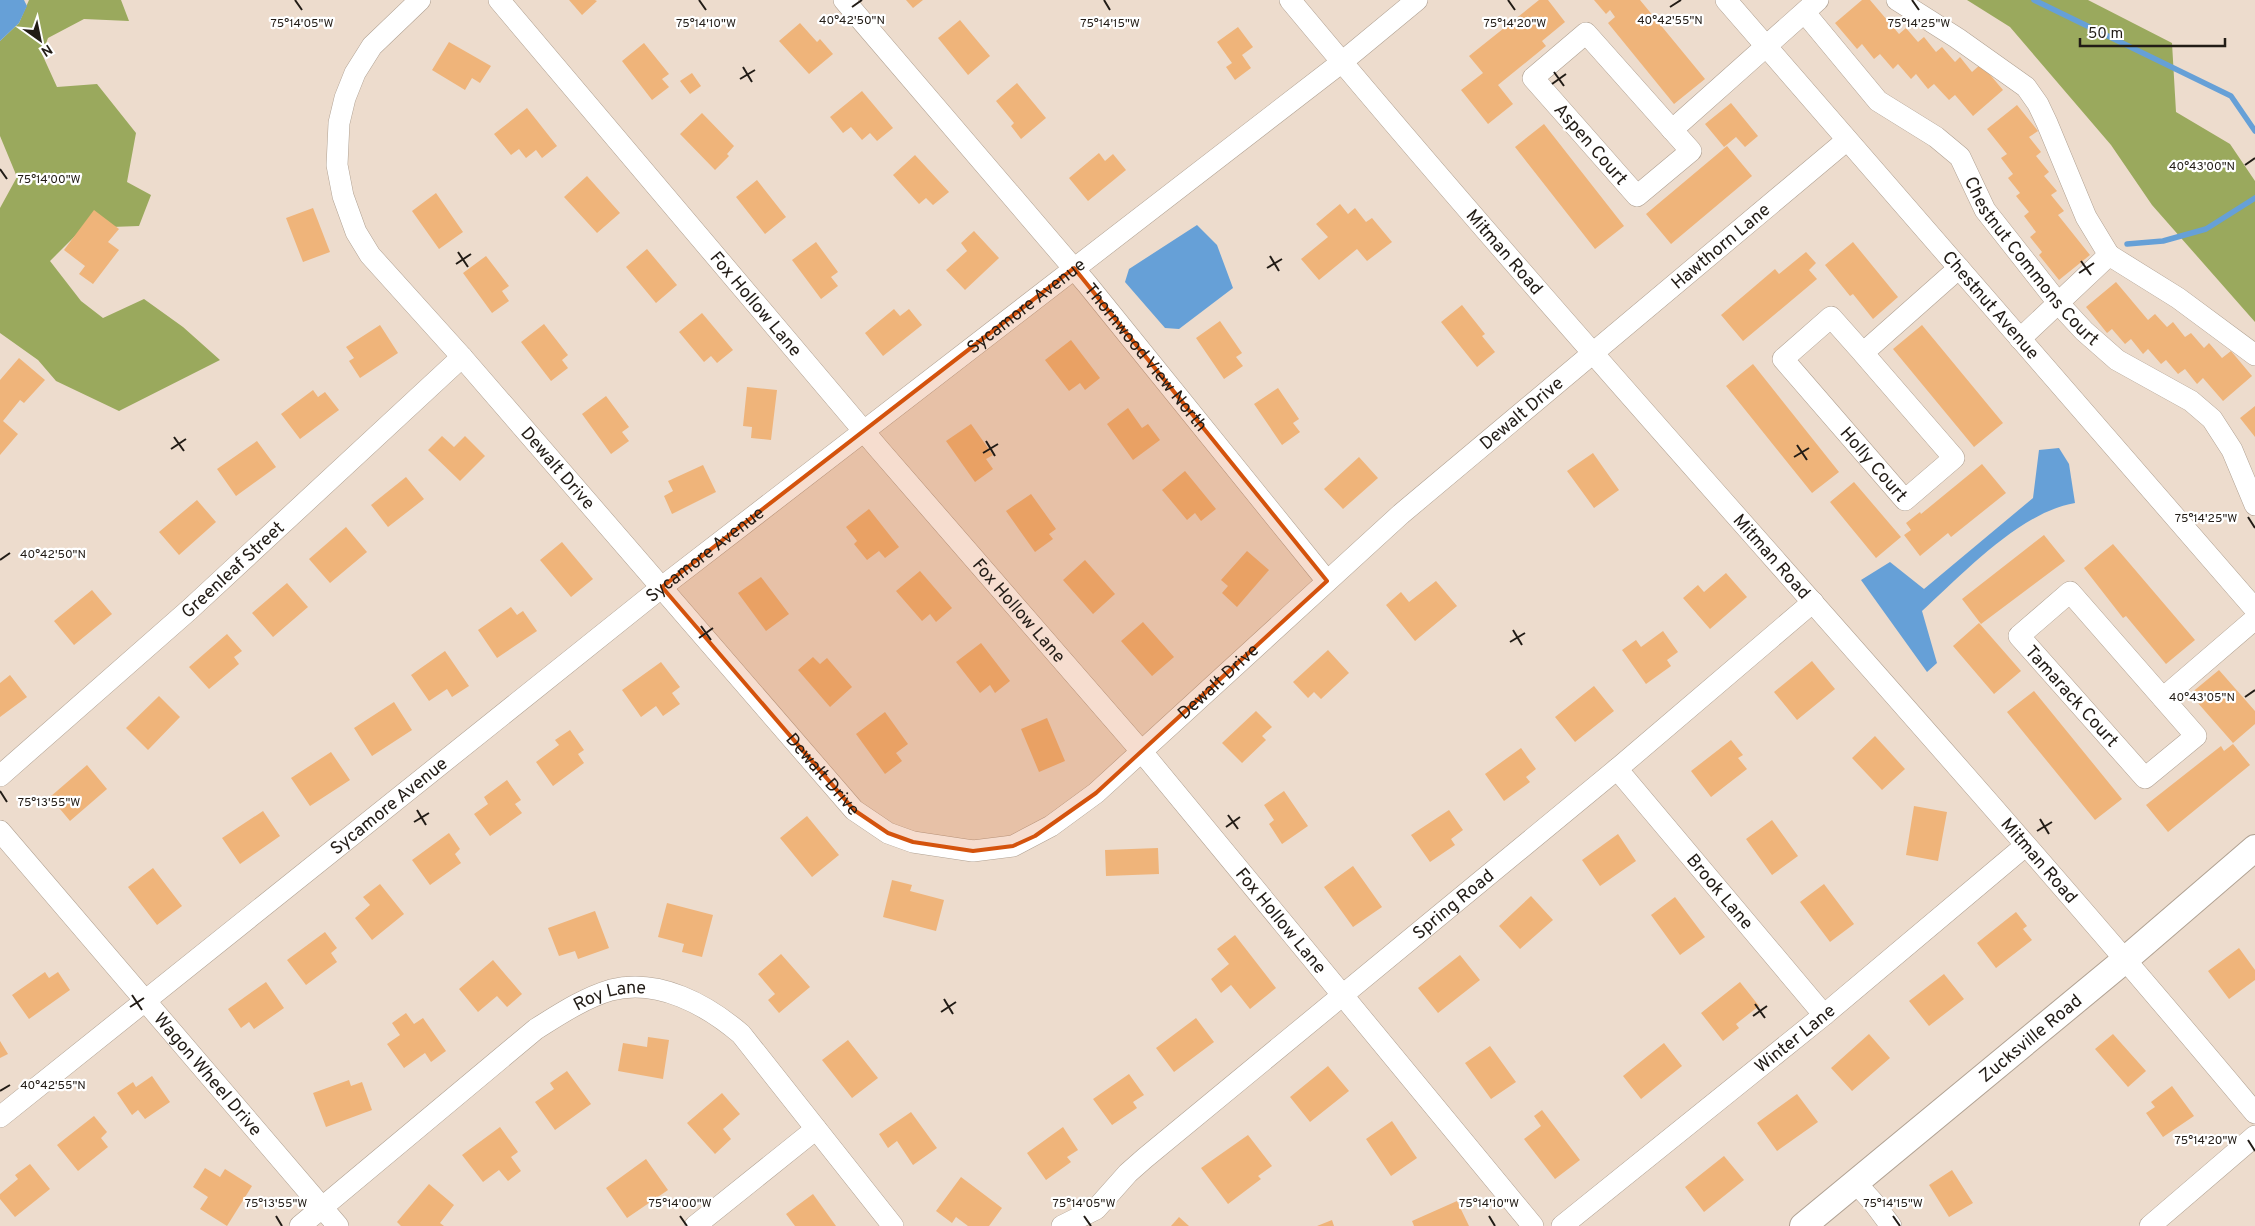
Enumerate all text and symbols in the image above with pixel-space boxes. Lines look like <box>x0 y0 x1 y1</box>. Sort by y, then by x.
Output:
text: 40°42'50"N <box>819 13 885 29</box>
text: 40°42'55"N <box>1637 13 1703 29</box>
north arrow <box>15 15 65 65</box>
scale bar <box>2080 15 2225 47</box>
text: 75°14'05"W <box>271 16 333 32</box>
text: 75°14'10"W <box>676 16 736 32</box>
text: 75°14'15"W <box>1080 16 1140 32</box>
text: 75°14'20"W <box>1484 16 1546 32</box>
text: 75°14'25"W <box>1888 16 1950 32</box>
text: 50 m <box>2088 25 2123 44</box>
text: N <box>37 40 55 60</box>
street label: Aspen Court <box>1548 99 1632 191</box>
text: 40°43'00"N <box>2169 159 2235 175</box>
text: 75°14'00"W <box>17 172 81 188</box>
street label: Chestnut Commons Court <box>1958 173 2103 352</box>
street label: Hawthorn Lane <box>1667 199 1776 295</box>
street label: Mitman Road <box>1460 205 1547 301</box>
street label: Fox Hollow Lane <box>704 247 806 362</box>
street label: Chestnut Avenue <box>1936 247 2043 365</box>
street label: Sycamore Avenue <box>963 254 1091 360</box>
street label: Thornwood View North <box>1078 279 1212 437</box>
street label: Dewalt Drive <box>1476 373 1569 456</box>
street label: Dewalt Drive <box>515 423 599 515</box>
street label: Holly Court <box>1834 423 1912 507</box>
street label: Sycamore Avenue <box>642 502 770 608</box>
street label: Mitman Road <box>1727 510 1815 605</box>
text: 75°14'25"W <box>2175 511 2237 527</box>
street label: Greenleaf Street <box>177 517 290 624</box>
text: 40°42'50"N <box>20 547 86 563</box>
street label: Fox Hollow Lane <box>966 555 1070 668</box>
street label: Dewalt Drive <box>1174 639 1265 725</box>
street label: Tamarack Court <box>2019 641 2123 753</box>
text: 40°43'05"N <box>2169 690 2235 706</box>
street label: Dewalt Drive <box>780 729 864 821</box>
street label: Sycamore Avenue <box>326 753 453 861</box>
text: 75°13'55"W <box>18 795 80 811</box>
street label: Mitman Road <box>1995 814 2082 909</box>
street label: Brook Lane <box>1680 850 1757 935</box>
street label: Fox Hollow Lane <box>1229 864 1330 979</box>
street label: Spring Road <box>1409 865 1499 946</box>
street label: Roy Lane <box>570 977 647 1017</box>
street label: Zucksville Road <box>1975 990 2088 1088</box>
street label: Winter Lane <box>1751 1000 1841 1079</box>
street label: Wagon Wheel Drive <box>148 1009 266 1142</box>
text: 40°42'55"N <box>20 1078 86 1094</box>
text: 75°14'20"W <box>2175 1133 2237 1149</box>
text: 75°13'55"W <box>245 1196 307 1212</box>
text: 75°14'00"W <box>648 1196 712 1212</box>
text: 75°14'05"W <box>1053 1196 1115 1212</box>
text: 75°14'10"W <box>1459 1196 1519 1212</box>
text: 75°14'15"W <box>1863 1196 1923 1212</box>

